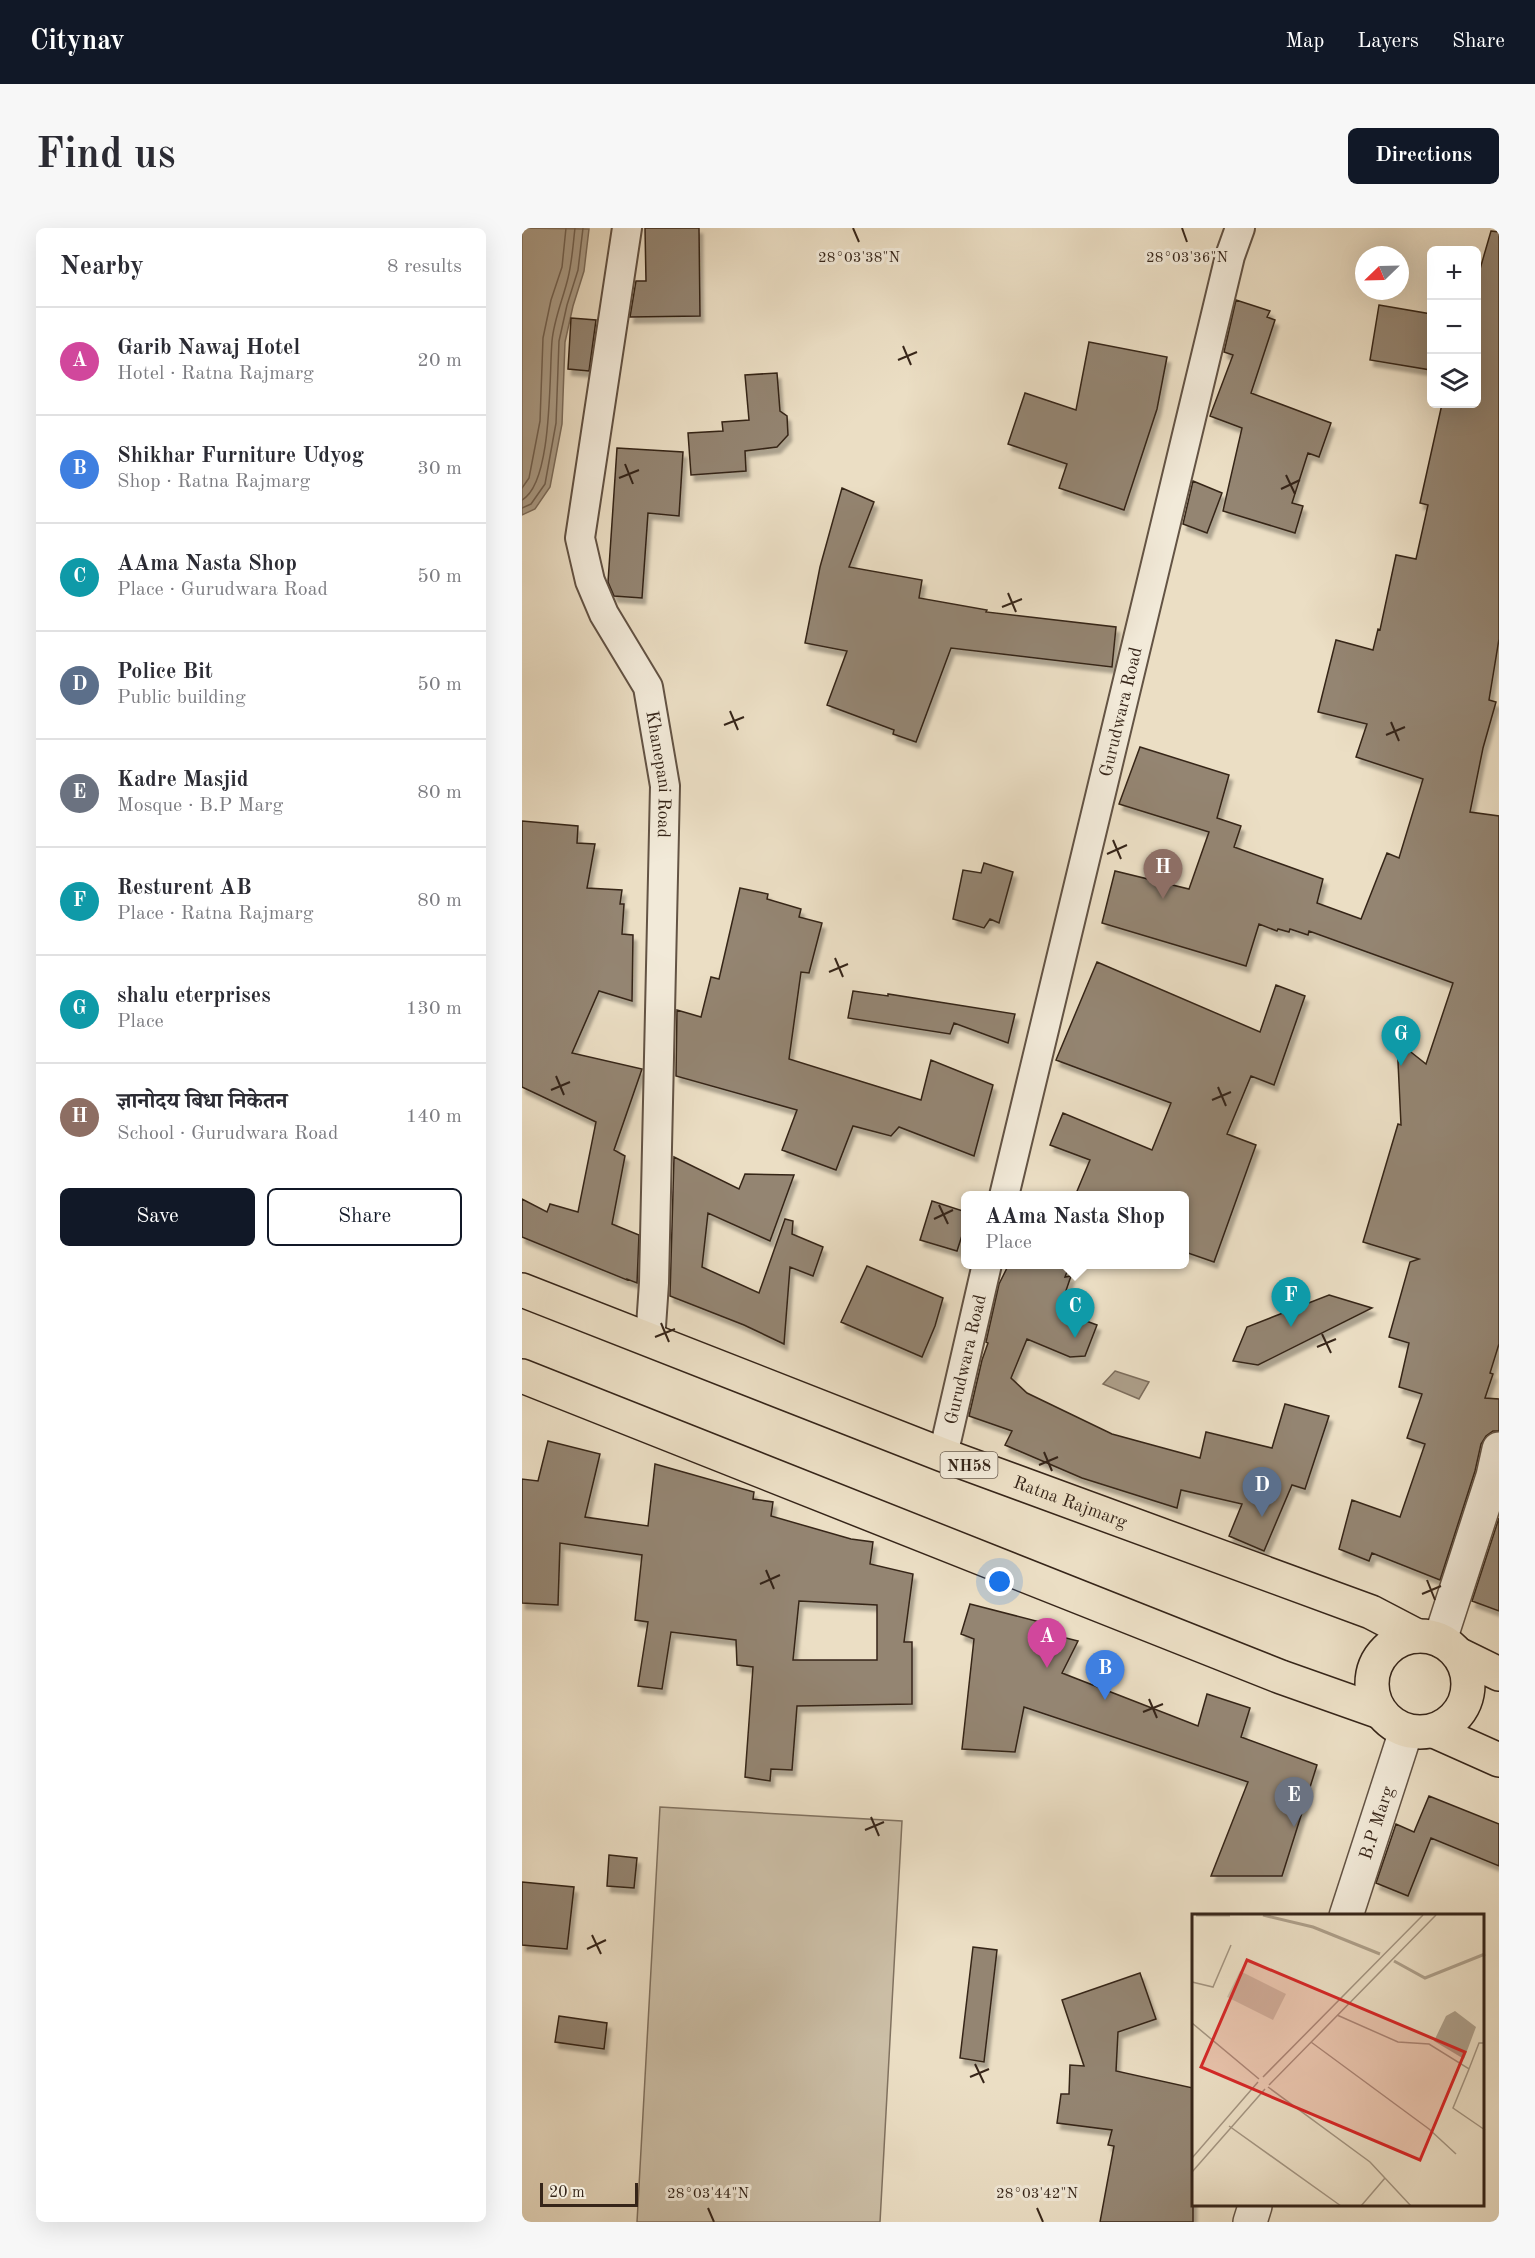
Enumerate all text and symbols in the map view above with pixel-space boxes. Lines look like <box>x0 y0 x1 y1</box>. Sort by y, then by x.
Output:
text: Citynav <box>30 28 125 56</box>
text: Map <box>1285 31 1324 52</box>
text: Layers <box>1357 31 1419 52</box>
text: Share <box>1452 31 1505 52</box>
button: Directions <box>1348 128 1499 184</box>
text: Find us <box>36 135 175 177</box>
north arrow <box>1355 246 1409 300</box>
map controls <box>1427 246 1481 408</box>
button: + <box>1427 246 1481 300</box>
text: 28°03'38"N <box>818 251 900 266</box>
text: 28°03'36"N <box>1146 251 1228 266</box>
text: Nearby <box>60 254 144 280</box>
text: 8 results <box>387 257 462 277</box>
button: − <box>1427 300 1481 354</box>
text: Garib Nawaj Hotel <box>117 337 300 359</box>
text: A <box>72 351 87 371</box>
text: 20 m <box>417 351 462 371</box>
button: layers <box>1427 354 1481 408</box>
text: Hotel · Ratna Rajmarg <box>117 364 314 384</box>
text: Shikhar Furniture Udyog <box>117 445 364 467</box>
text: B <box>72 459 87 479</box>
text: 30 m <box>417 459 462 479</box>
text: Shop · Ratna Rajmarg <box>117 472 310 492</box>
text: AAma Nasta Shop <box>117 553 297 575</box>
text: C <box>73 567 86 587</box>
text: 50 m <box>417 567 462 587</box>
text: Place · Gurudwara Road <box>117 580 328 600</box>
street label: Gurudwara Road <box>1097 645 1146 779</box>
text: Police Bit <box>117 661 213 683</box>
text: D <box>72 675 87 695</box>
text: 50 m <box>417 675 462 695</box>
text: Public building <box>117 688 246 708</box>
street label: Khanepani Road <box>642 709 673 838</box>
text: Kadre Masjid <box>117 769 249 791</box>
text: E <box>73 783 86 803</box>
text: 80 m <box>417 783 462 803</box>
text: Mosque · B.P Marg <box>117 796 283 816</box>
pin: H <box>1144 850 1182 899</box>
text: Resturent AB <box>117 877 252 899</box>
text: F <box>73 891 86 911</box>
text: 80 m <box>417 891 462 911</box>
text: Place · Ratna Rajmarg <box>117 904 313 924</box>
text: shalu eterprises <box>117 985 271 1007</box>
text: G <box>72 999 87 1019</box>
text: 130 m <box>406 999 462 1019</box>
text: Place <box>117 1012 164 1032</box>
pin: G <box>1382 1016 1420 1066</box>
text: ज्ञानाेदय बिधा निकेतन <box>117 1091 288 1113</box>
text: H <box>71 1107 88 1127</box>
text: 140 m <box>406 1107 462 1127</box>
text: School · Gurudwara Road <box>117 1124 338 1144</box>
button: Save <box>60 1188 255 1246</box>
button: Share <box>267 1188 462 1246</box>
popup <box>961 1191 1189 1269</box>
text: AAma Nasta Shop <box>985 1206 1165 1228</box>
text: Place <box>985 1233 1032 1253</box>
pin: F <box>1272 1278 1310 1327</box>
pin: C <box>1056 1288 1094 1338</box>
street label: Gurudwara Road <box>942 1293 990 1426</box>
road number: NH58 <box>940 1452 998 1478</box>
pin: D <box>1242 1468 1282 1517</box>
street label: Ratna Rajmarg <box>1011 1474 1130 1532</box>
your location <box>985 1567 1014 1596</box>
pin: A <box>1028 1618 1066 1668</box>
pin: B <box>1086 1650 1124 1700</box>
pin: E <box>1274 1778 1314 1827</box>
street label: B.P Marg <box>1357 1784 1398 1862</box>
inset map <box>1192 1914 1484 2207</box>
scale bar <box>540 2180 638 2208</box>
text: 20 m <box>549 2185 585 2201</box>
text: 28°03'44"N <box>667 2187 749 2202</box>
text: 28°03'42"N <box>996 2187 1078 2202</box>

